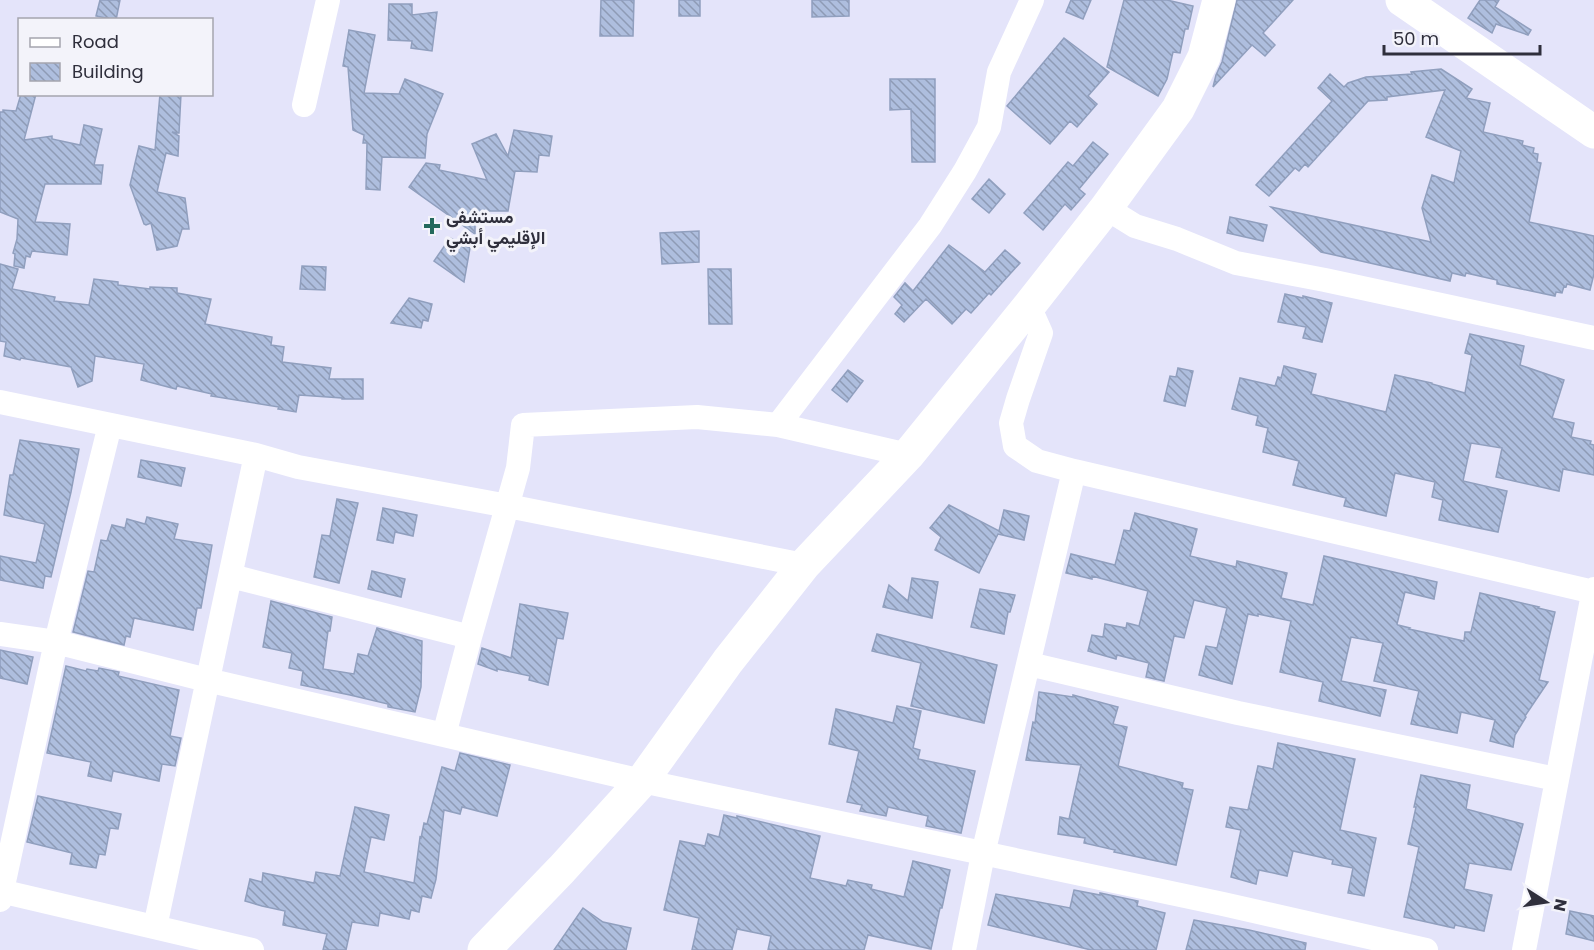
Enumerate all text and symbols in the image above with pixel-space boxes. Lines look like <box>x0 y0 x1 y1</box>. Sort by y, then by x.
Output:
legend <box>18 18 213 96</box>
scale bar <box>1384 18 1540 56</box>
text: 50 m <box>1393 26 1439 51</box>
text: Road <box>72 29 119 54</box>
text: Building <box>72 59 144 84</box>
place label: مستشفى الإقليمي أبشي <box>446 204 545 253</box>
marker: مستشفى الإقليمي أبشي <box>423 217 441 235</box>
north arrow <box>1516 872 1576 932</box>
text: N <box>1548 897 1573 913</box>

